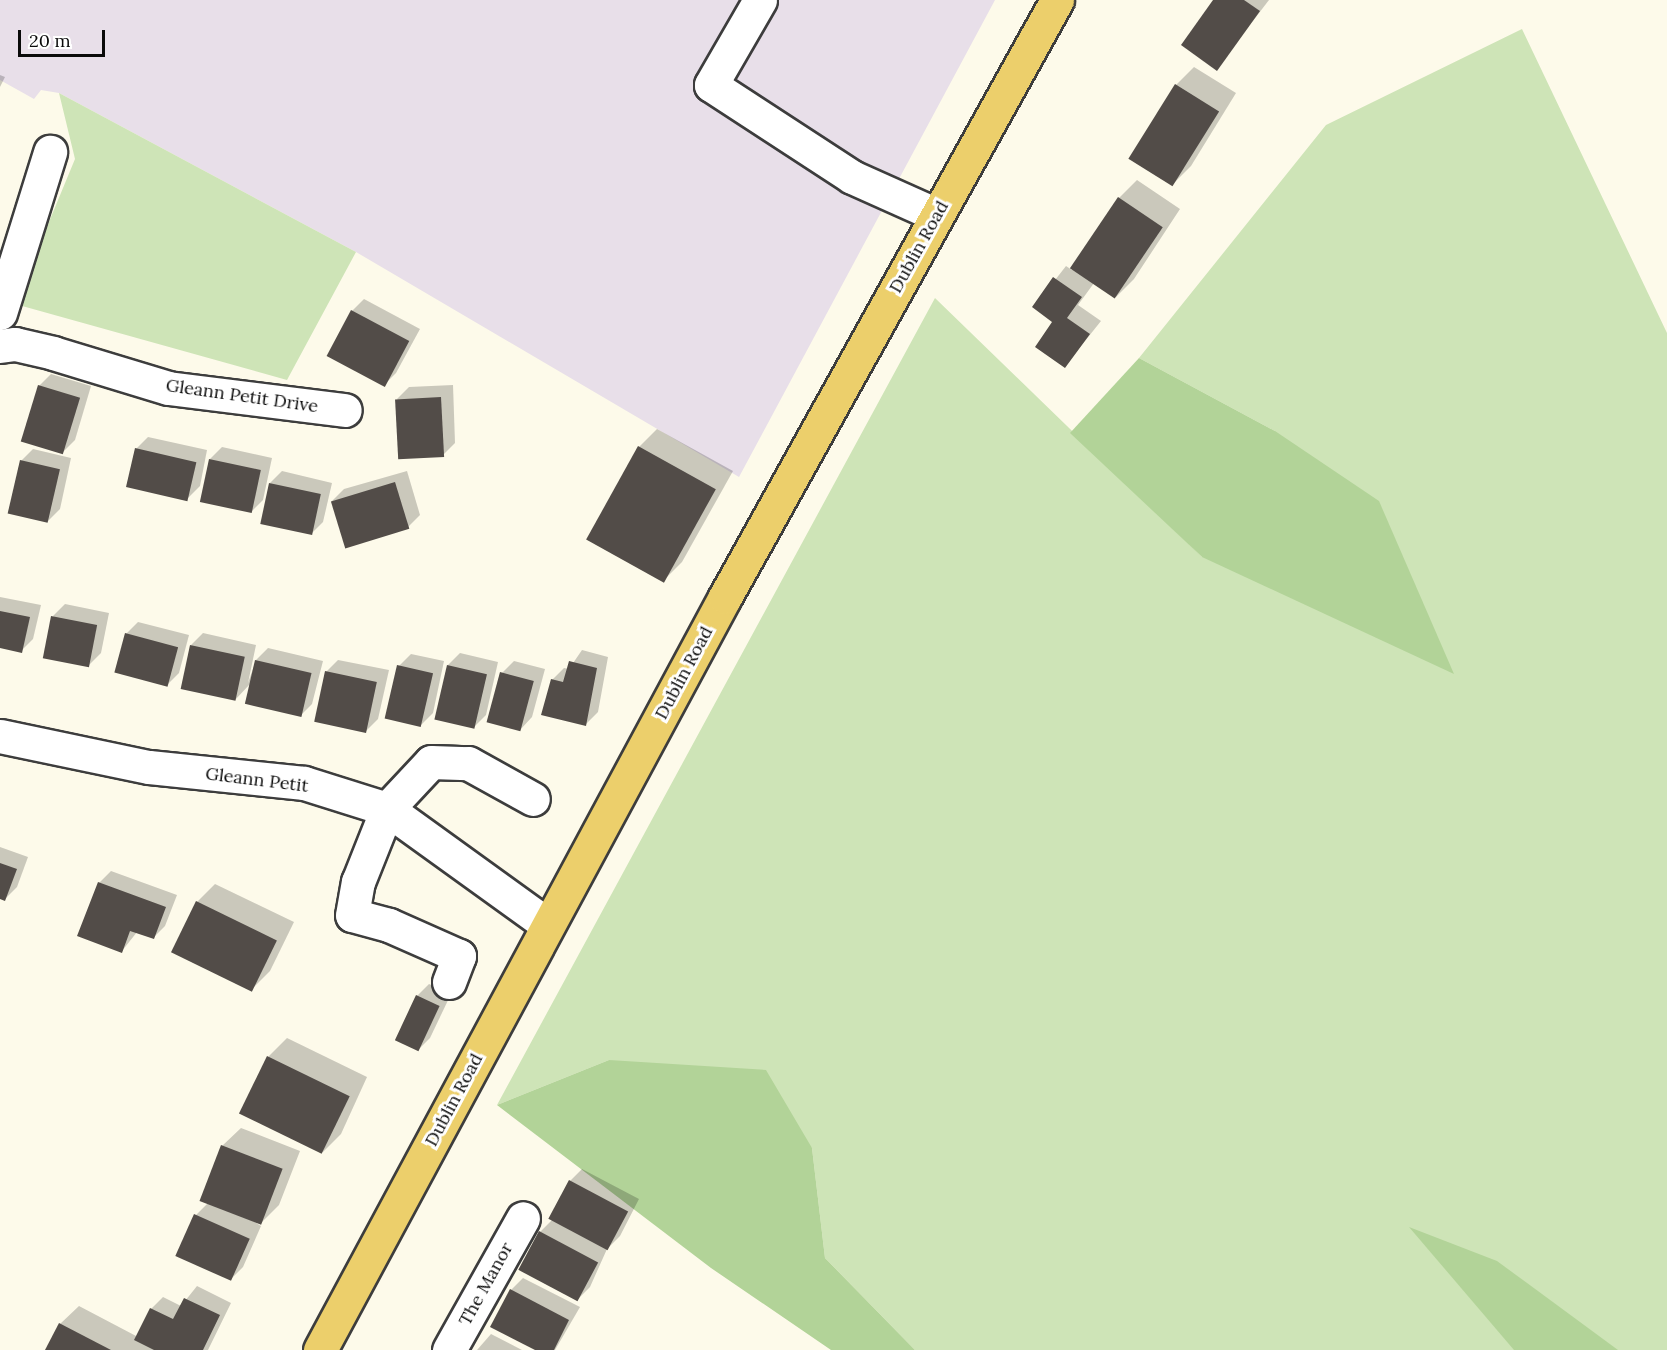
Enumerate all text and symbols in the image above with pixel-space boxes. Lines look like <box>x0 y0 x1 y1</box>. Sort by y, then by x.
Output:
scale bar <box>21 18 108 56</box>
text: 20 m <box>29 29 71 52</box>
street label: Dublin Road <box>885 197 953 297</box>
street label: Gleann Petit Drive <box>164 375 320 417</box>
street label: Dublin Road <box>651 623 717 723</box>
street label: Gleann Petit <box>204 763 310 797</box>
street label: Dublin Road <box>421 1050 487 1150</box>
street label: The Manor <box>454 1239 518 1329</box>

